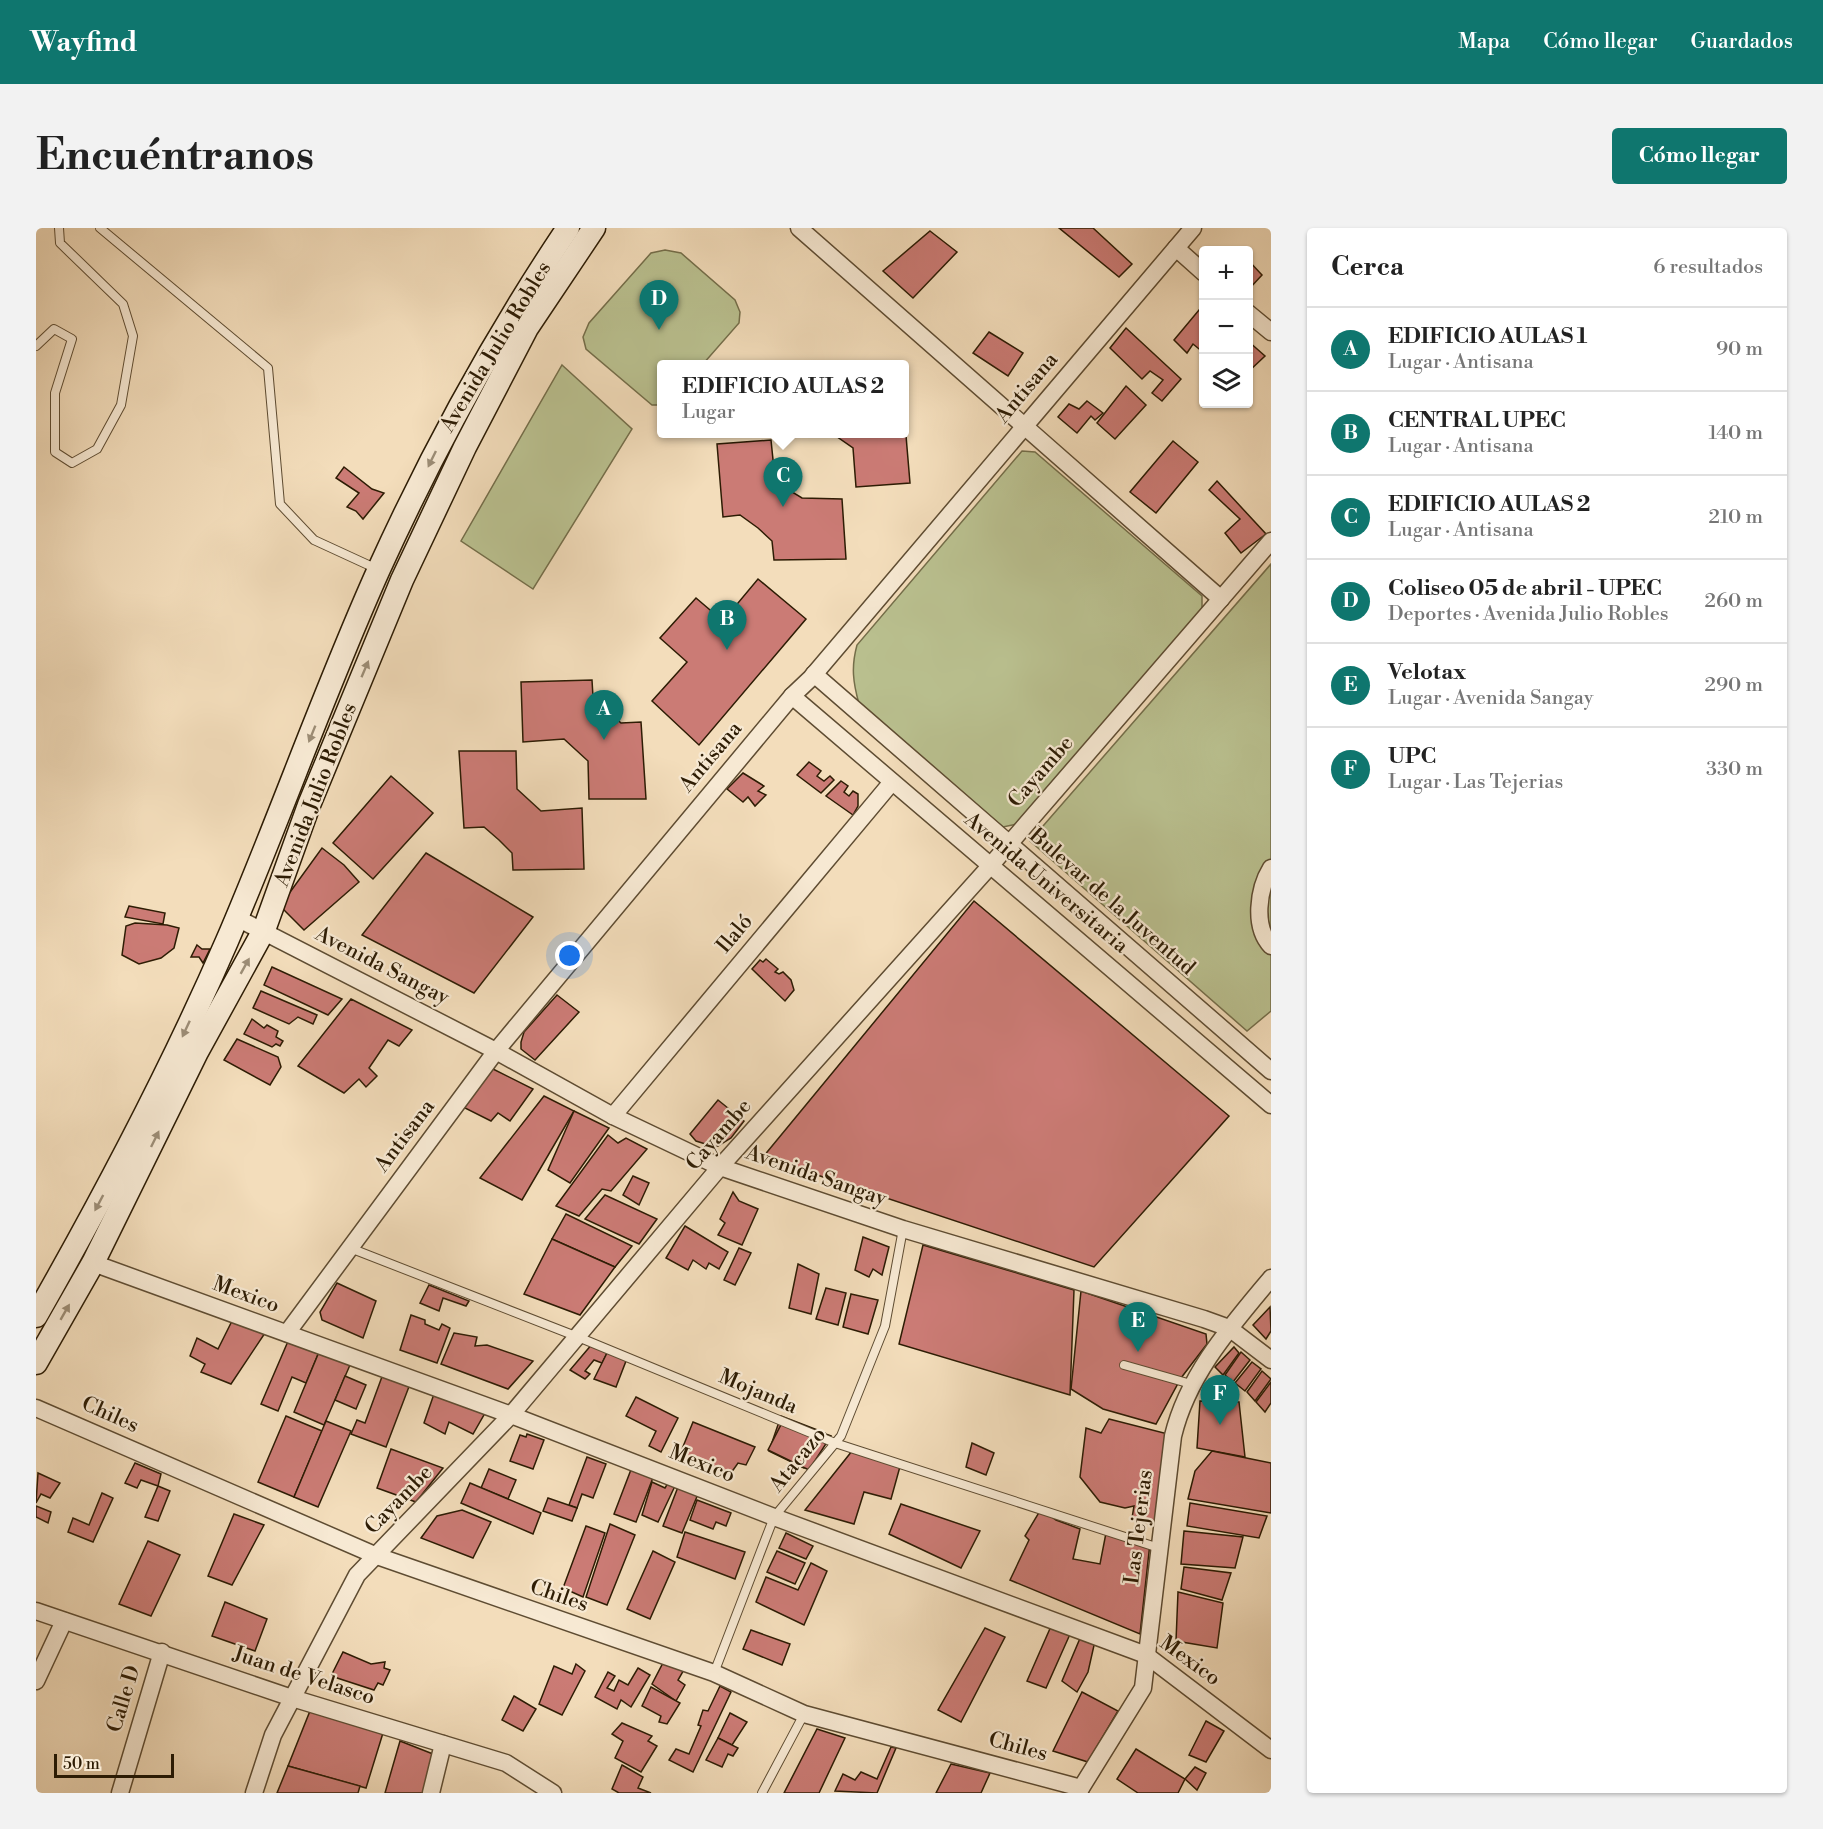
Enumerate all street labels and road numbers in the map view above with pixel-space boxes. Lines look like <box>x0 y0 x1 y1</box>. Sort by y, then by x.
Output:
street label: Avenida Julio Robles <box>434 257 557 438</box>
street label: Antisana <box>989 347 1064 429</box>
street label: Avenida Julio Robles <box>269 699 363 892</box>
street label: Antisana <box>673 716 748 798</box>
street label: Cayambe <box>1003 731 1079 813</box>
street label: Avenida Universitaria <box>958 806 1134 959</box>
street label: Bulevar de la Juventud <box>1023 822 1200 981</box>
street label: Ilaló <box>711 909 759 959</box>
street label: Avenida Sangay <box>310 921 454 1011</box>
street label: Antisana <box>369 1094 441 1178</box>
street label: Cayambe <box>681 1094 757 1176</box>
street label: Avenida Sangay <box>741 1139 891 1213</box>
street label: Mexico <box>209 1271 283 1319</box>
street label: Mojanda <box>715 1364 802 1420</box>
street label: Chiles <box>77 1391 143 1439</box>
street label: Atacazo <box>763 1422 832 1498</box>
street label: Mexico <box>665 1439 739 1489</box>
street label: Cayambe <box>360 1460 438 1540</box>
street label: Las Tejerias <box>1119 1468 1159 1586</box>
street label: Chiles <box>526 1574 592 1618</box>
street label: Mexico <box>1154 1630 1226 1692</box>
street label: Juan de Velasco <box>229 1641 378 1711</box>
street label: Calle D <box>102 1662 146 1736</box>
street label: Chiles <box>986 1727 1050 1767</box>

